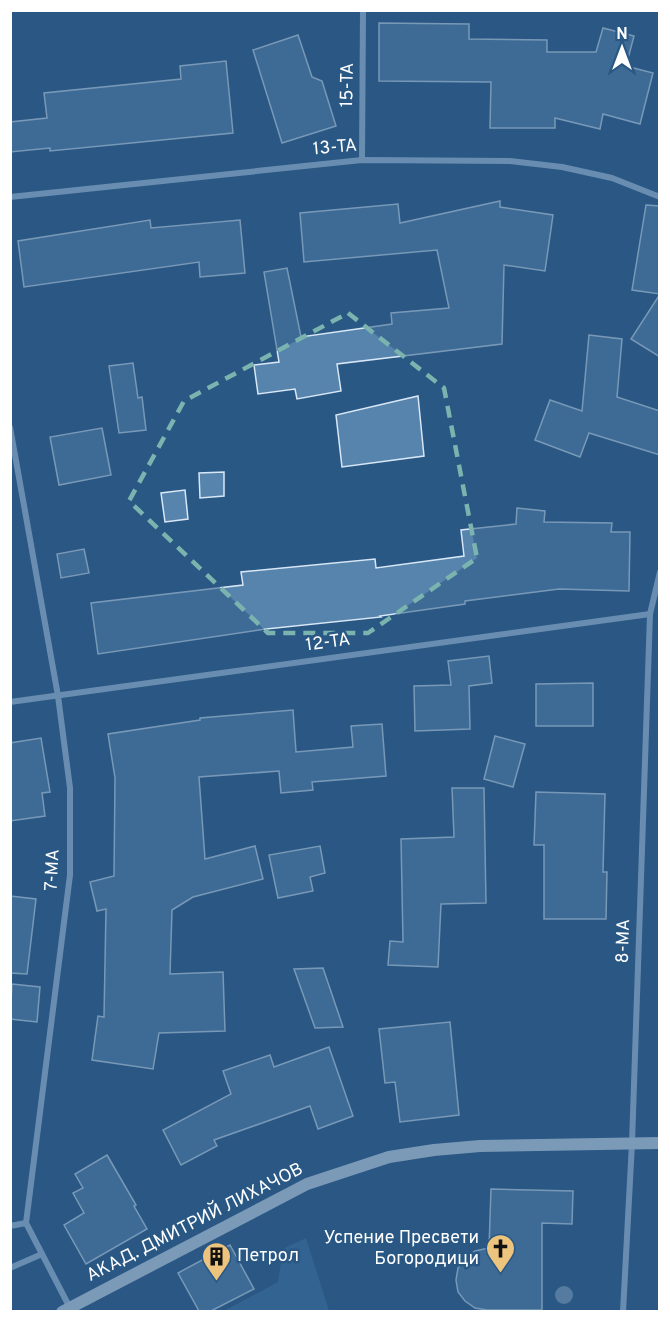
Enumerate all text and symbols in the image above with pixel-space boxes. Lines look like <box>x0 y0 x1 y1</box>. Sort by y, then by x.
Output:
north arrow <box>592 18 652 78</box>
text: N <box>616 25 628 45</box>
street label: 15-ТА <box>336 62 360 108</box>
street label: 13-ТА <box>312 135 358 161</box>
street label: 12-ТА <box>304 629 352 657</box>
street label: 7-МА <box>40 848 66 892</box>
street label: 8-МА <box>612 918 636 964</box>
street label: АКАД. ДМИТРИЙ ЛИХАЧОВ <box>82 1156 307 1288</box>
place label: Успение Пресвети Богородици <box>324 1227 479 1271</box>
church icon: Успение Пресвети Богородици <box>484 1232 516 1274</box>
building icon: Петрол <box>200 1240 232 1282</box>
place label: Петрол <box>237 1245 299 1268</box>

